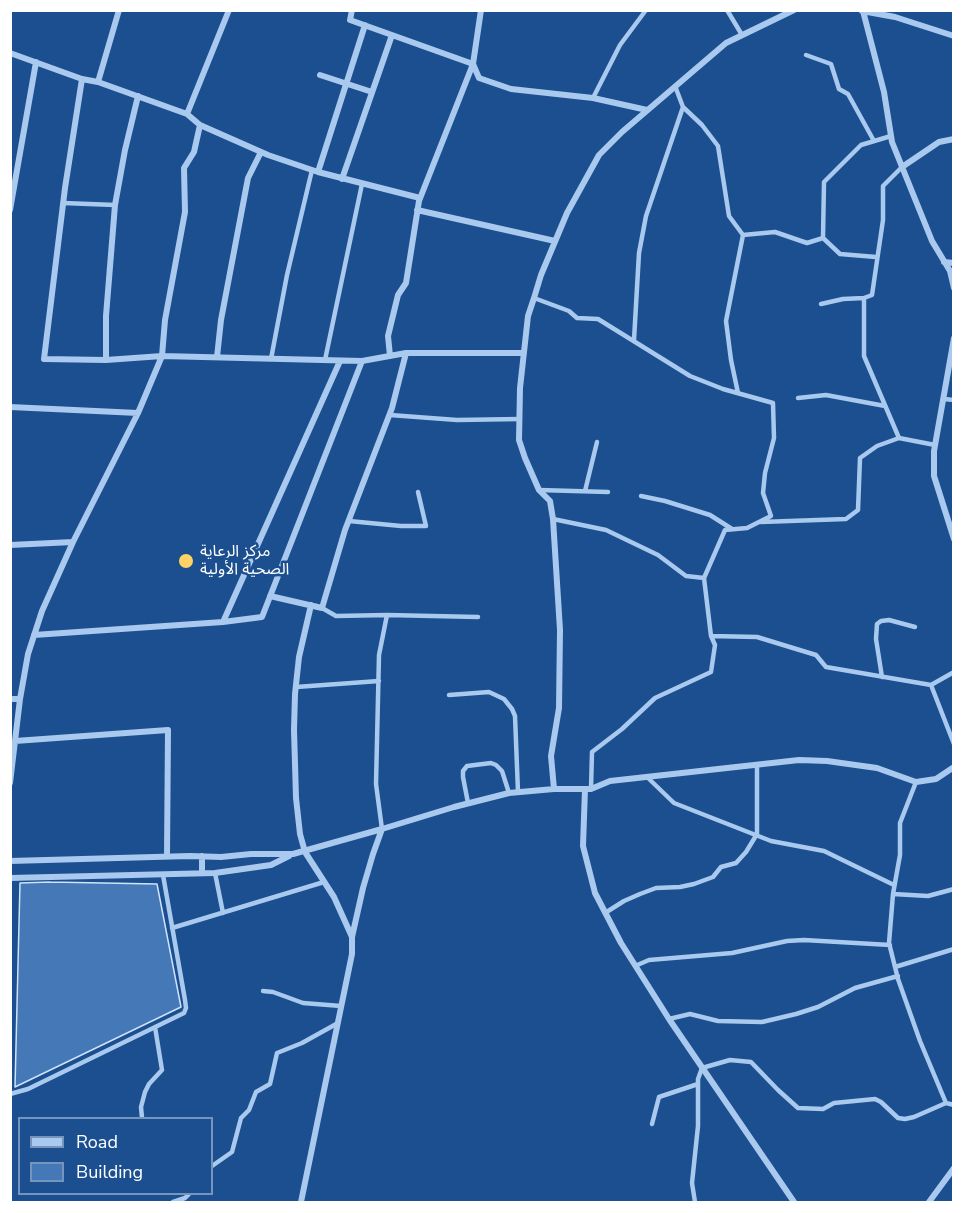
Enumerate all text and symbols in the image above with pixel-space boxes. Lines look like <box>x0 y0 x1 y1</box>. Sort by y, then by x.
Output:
place label: مركز الرعاية الصحية الأولية <box>200 542 289 580</box>
marker: مركز الرعاية الصحية الأولية <box>177 552 195 570</box>
legend <box>18 1117 213 1195</box>
text: Road <box>76 1130 118 1154</box>
text: Building <box>76 1160 143 1184</box>

